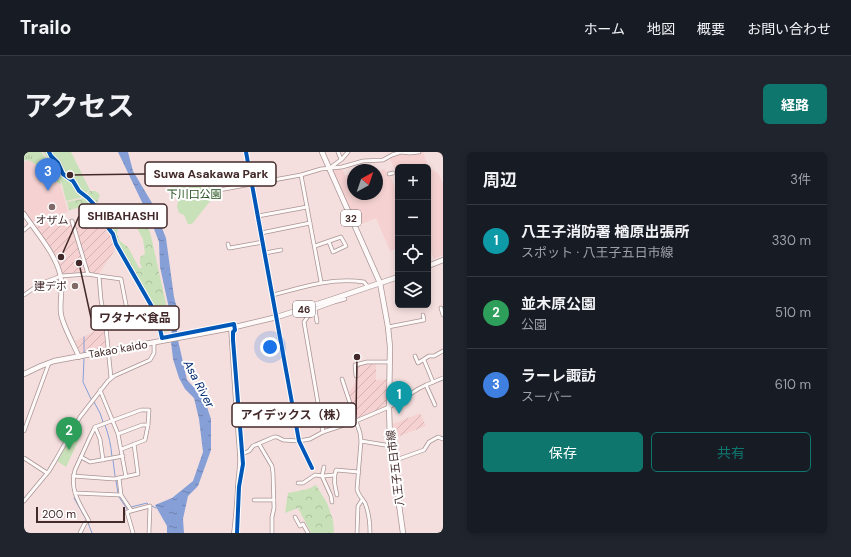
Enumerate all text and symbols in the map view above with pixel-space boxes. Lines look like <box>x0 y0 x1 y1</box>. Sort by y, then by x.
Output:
text: Trailo <box>20 15 71 40</box>
text: ホーム <box>583 20 625 38</box>
text: 地図 <box>647 20 675 38</box>
text: 概要 <box>697 20 725 38</box>
text: お問い合わせ <box>747 20 831 38</box>
button: 経路 <box>763 84 827 124</box>
text: アクセス <box>24 88 135 125</box>
pin: 3 <box>35 158 61 191</box>
callout: Suwa Asakawa Park <box>145 162 276 186</box>
north arrow <box>347 164 383 200</box>
map controls <box>395 164 431 308</box>
button: + <box>395 164 431 200</box>
text: Suwa Asakawa Park <box>154 166 268 182</box>
text: 周辺 <box>483 169 517 191</box>
text: 3件 <box>790 171 811 188</box>
park label: 下川口公園 <box>167 187 222 201</box>
button: − <box>395 200 431 236</box>
marker: オザム <box>47 202 57 212</box>
callout: SHIBAHASHI <box>79 204 167 228</box>
text: SHIBAHASHI <box>87 208 159 224</box>
road number: 32 <box>341 210 361 226</box>
place label: オザム <box>36 213 68 227</box>
text: 八王子消防署 楢原出張所 <box>521 222 690 242</box>
text: 1 <box>494 232 498 249</box>
text: 330 m <box>772 232 811 249</box>
button: locate <box>395 236 431 272</box>
text: スポット · 八王子五日市線 <box>521 244 674 261</box>
button: layers <box>395 272 431 308</box>
place label: 建デポ <box>34 279 67 293</box>
marker: 建デポ <box>70 281 80 291</box>
text: 並木原公園 <box>521 294 596 314</box>
road number: 46 <box>293 301 315 317</box>
text: 2 <box>492 304 500 321</box>
text: 510 m <box>775 304 811 321</box>
callout: ワタナベ食品 <box>91 306 179 330</box>
text: ワタナベ食品 <box>99 310 171 326</box>
text: 公園 <box>521 316 547 333</box>
street label: Takao kaido <box>87 337 149 361</box>
your location <box>260 337 280 357</box>
water label: Asa River <box>179 357 218 411</box>
text: ラーレ諏訪 <box>521 366 596 386</box>
text: 3 <box>492 376 500 393</box>
text: 610 m <box>775 376 811 393</box>
pin: 1 <box>386 381 412 414</box>
text: スーパー <box>521 388 573 405</box>
callout: アイデックス（株） <box>232 403 356 427</box>
text: アイデックス（株） <box>240 407 348 423</box>
pin: 2 <box>56 417 82 450</box>
street label: 八王子五日市線 <box>383 429 407 507</box>
button: 保存 <box>483 432 643 472</box>
button: 共有 <box>651 432 811 472</box>
scale bar <box>36 505 125 524</box>
text: 200 m <box>42 507 76 521</box>

